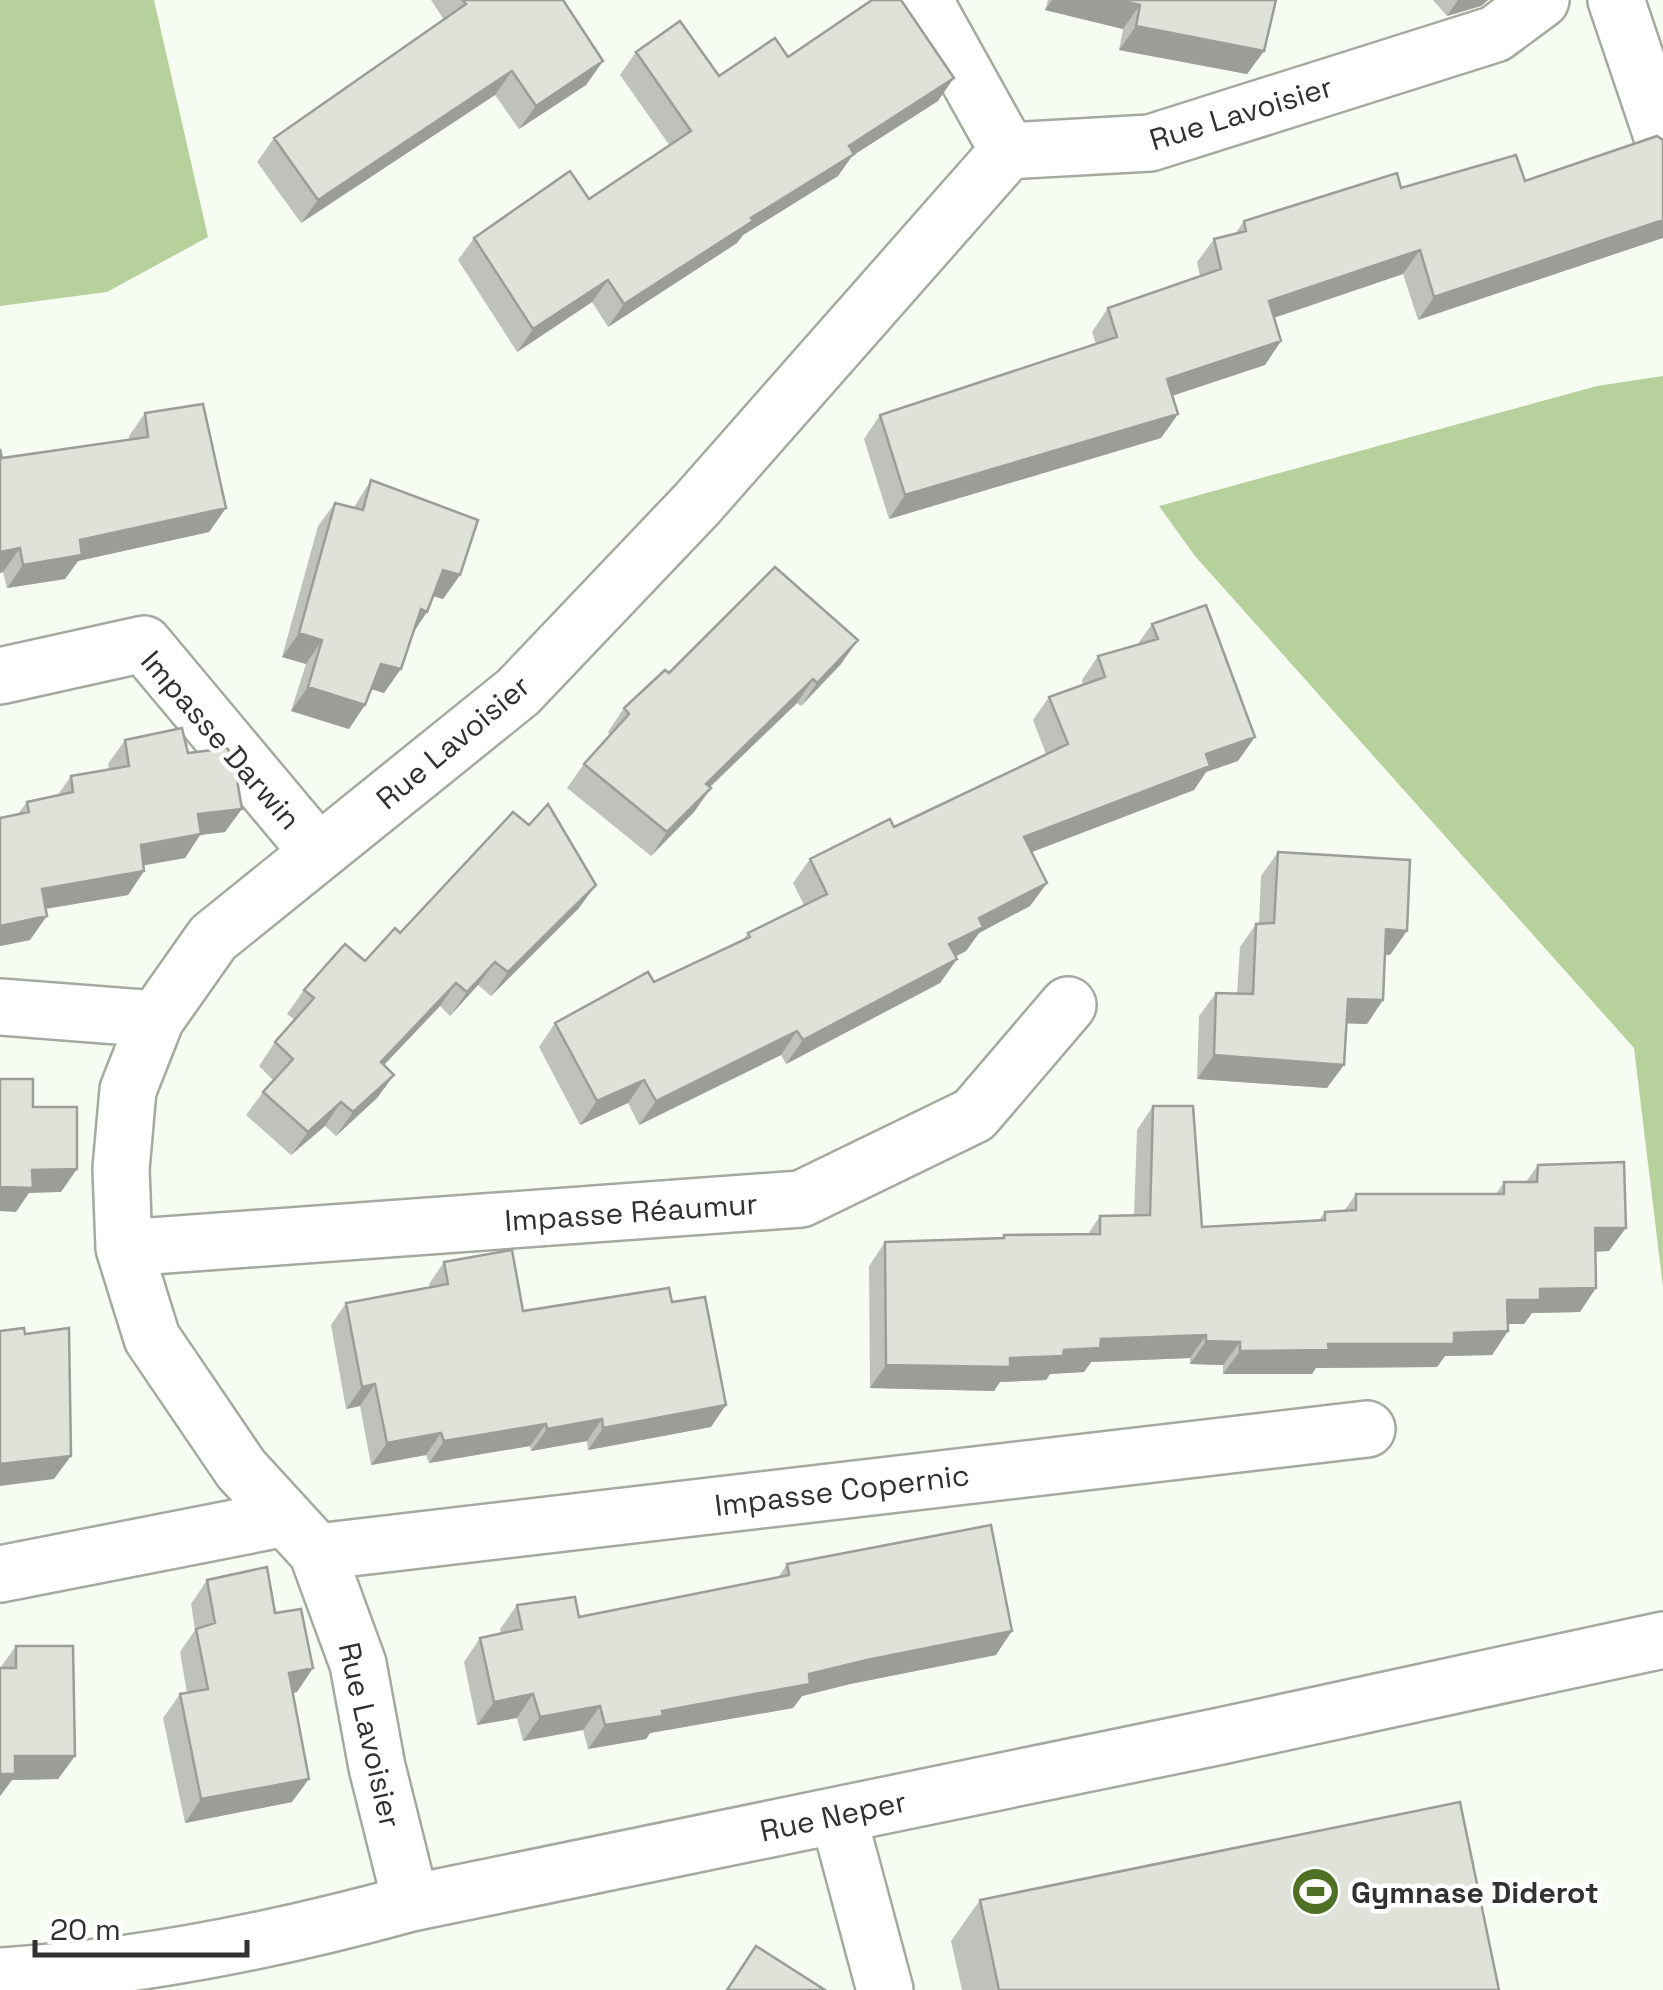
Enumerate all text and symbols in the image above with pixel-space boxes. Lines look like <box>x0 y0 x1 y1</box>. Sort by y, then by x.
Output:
street label: Rue Lavoisier <box>1145 67 1337 159</box>
street label: Impasse Darwin <box>133 642 309 838</box>
street label: Rue Lavoisier <box>368 666 538 818</box>
street label: Impasse Réaumur <box>503 1184 759 1240</box>
street label: Impasse Copernic <box>712 1455 972 1525</box>
street label: Rue Lavoisier <box>330 1638 410 1832</box>
street label: Rue Neper <box>756 1781 910 1851</box>
sports icon: Gymnase Diderot <box>1290 1866 1342 1918</box>
place label: Gymnase Diderot <box>1351 1873 1599 1912</box>
scale bar <box>35 1895 248 1957</box>
text: 20 m <box>50 1910 121 1949</box>

